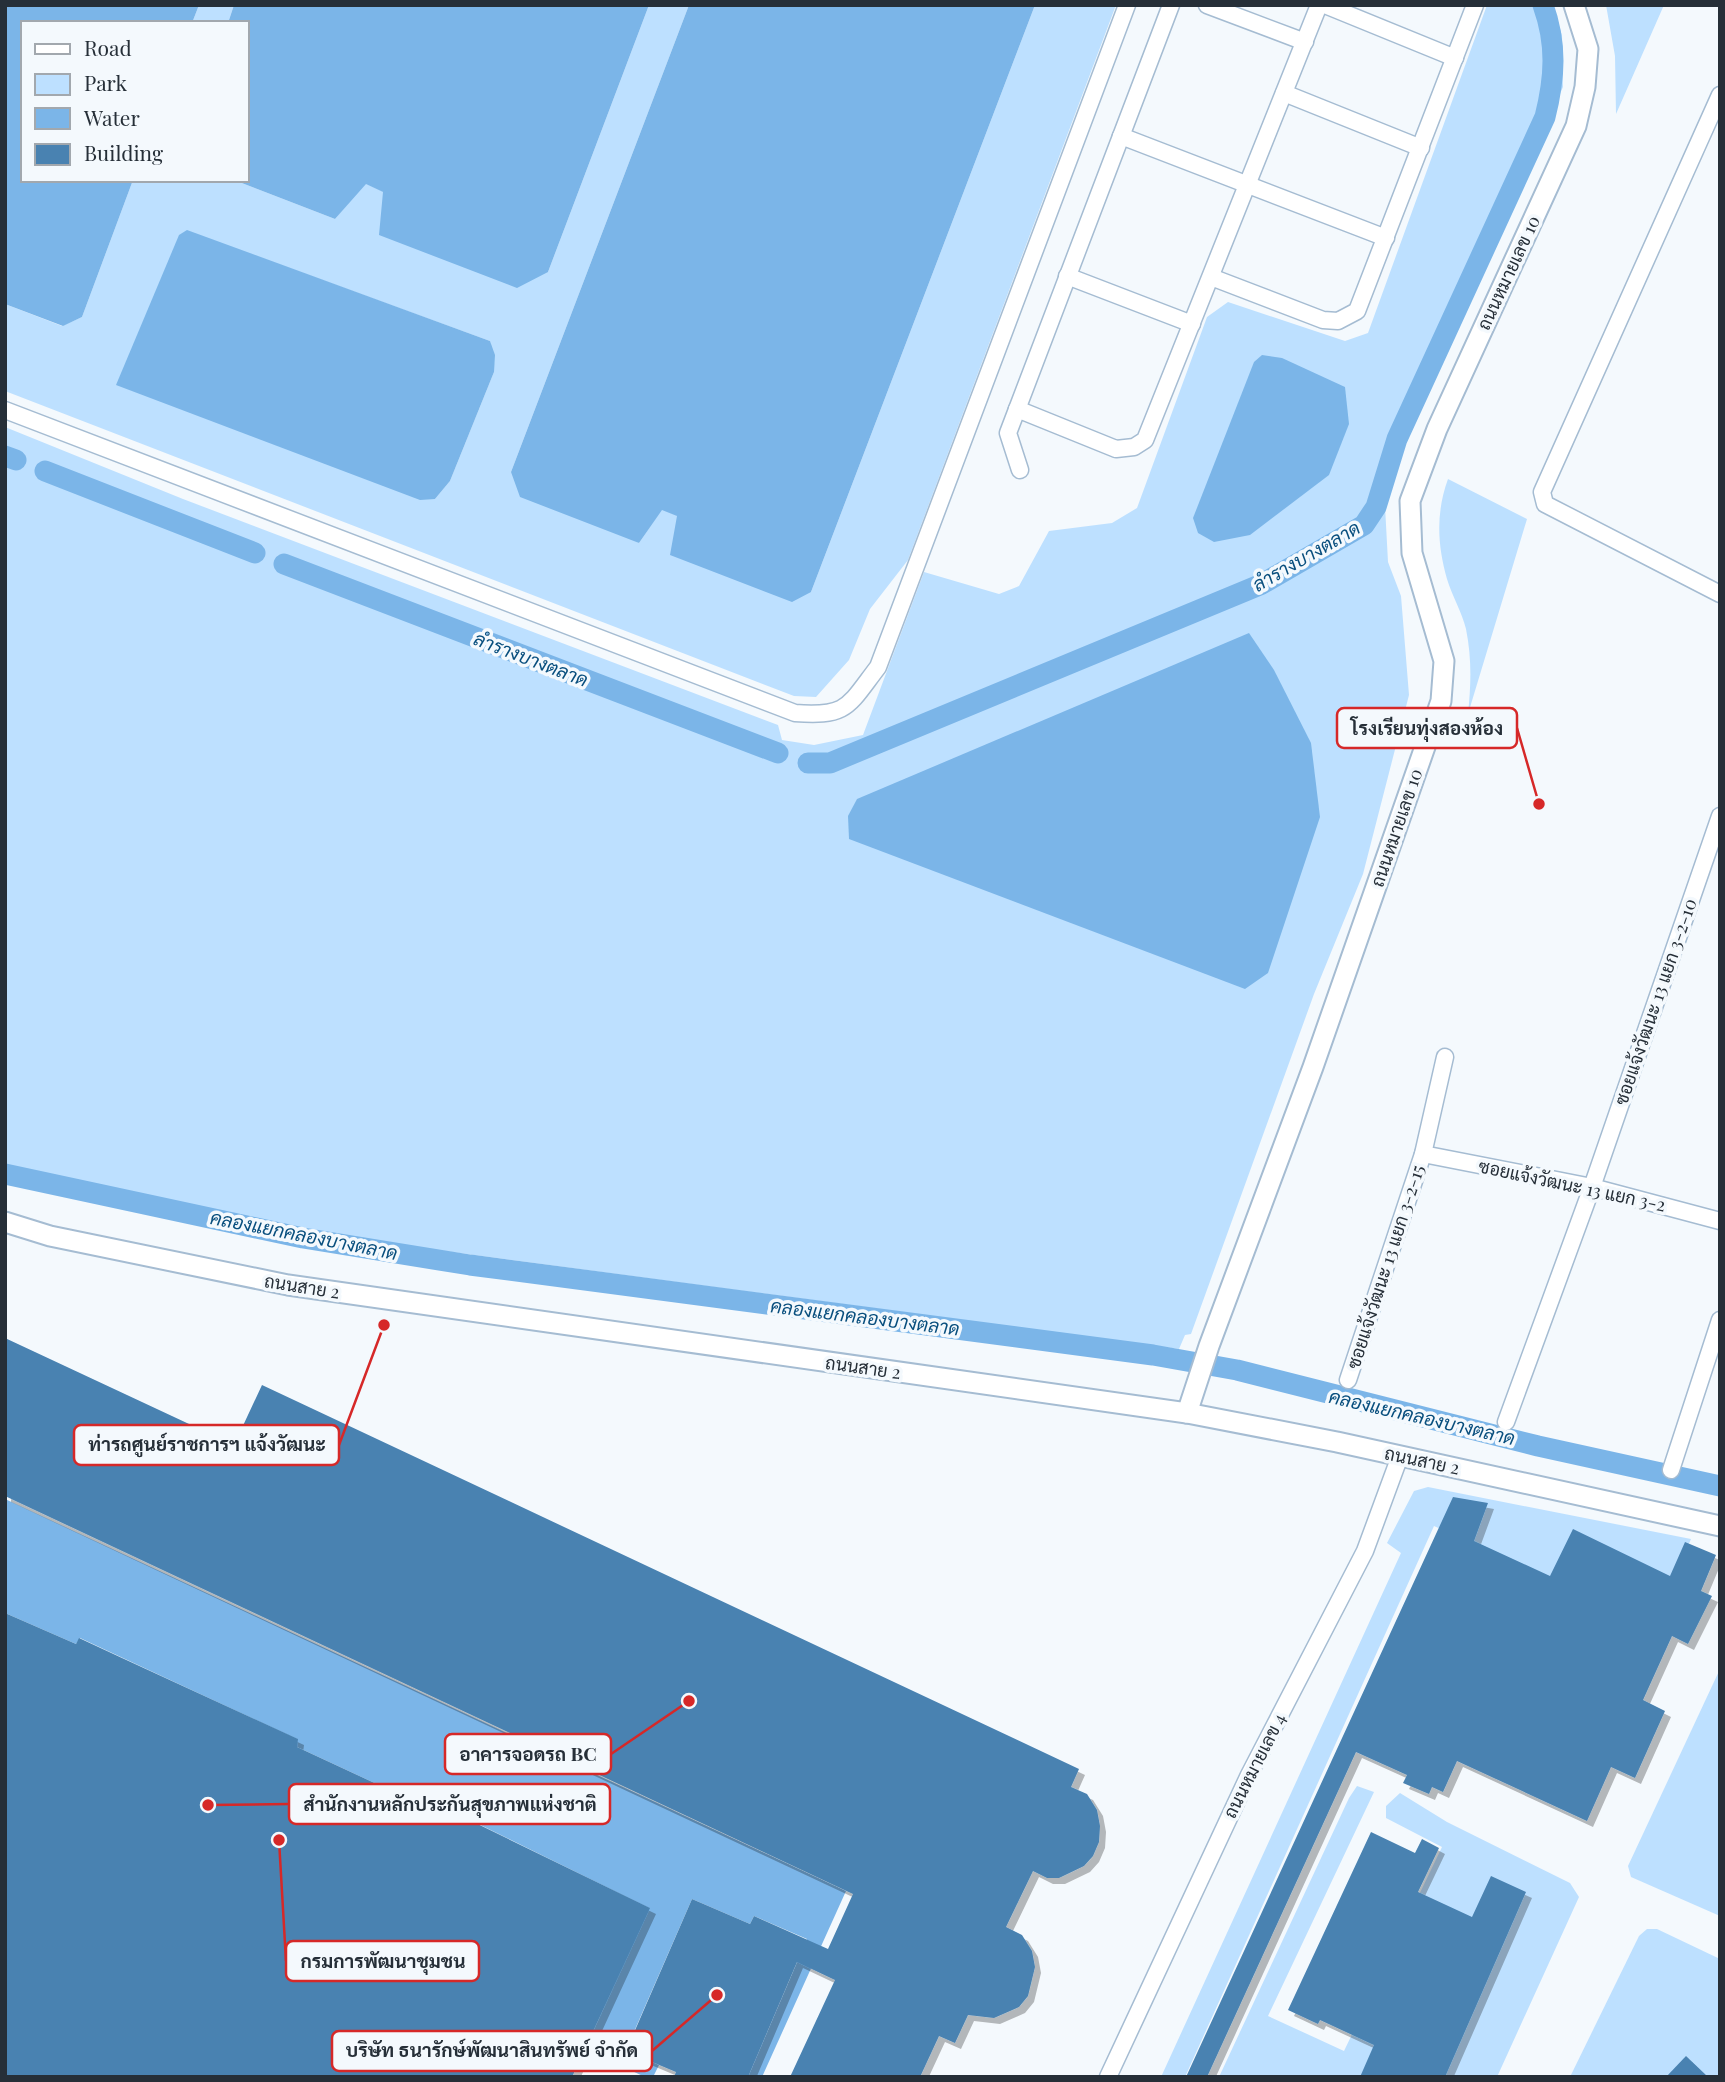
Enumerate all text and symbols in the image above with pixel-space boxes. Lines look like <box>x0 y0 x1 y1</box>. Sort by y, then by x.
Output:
legend <box>21 21 248 182</box>
text: Road <box>84 33 132 61</box>
text: Park <box>84 68 128 96</box>
text: Water <box>83 103 140 131</box>
text: Building <box>84 138 163 166</box>
street label: ถนนหมายเลข 10 <box>1471 212 1545 334</box>
water label: ลำรางบางตลาด <box>1247 514 1364 596</box>
water label: ลำรางบางตลาด <box>471 624 592 692</box>
callout: โรงเรียนทุ่งสองห้อง <box>1337 708 1517 748</box>
text: โรงเรียนทุ่งสองห้อง <box>1350 714 1503 743</box>
street label: ถนนหมายเลข 10 <box>1365 765 1428 890</box>
street label: ซอยแจ้งวัฒนะ 13 แยก 3-2-10 <box>1608 895 1702 1108</box>
street label: ซอยแจ้งวัฒนะ 13 แยก 3-2 <box>1477 1153 1668 1217</box>
street label: ซอยแจ้งวัฒนะ 13 แยก 3-2-15 <box>1341 1161 1429 1372</box>
water label: คลองแยกคลองบางตลาด <box>208 1203 400 1265</box>
street label: ถนนสาย 2 <box>263 1268 342 1304</box>
water label: คลองแยกคลองบางตลาด <box>769 1291 961 1341</box>
street label: ถนนสาย 2 <box>824 1350 902 1384</box>
water label: คลองแยกคลองบางตลาด <box>1327 1382 1518 1450</box>
callout: ท่ารถศูนย์ราชการฯ แจ้งวัฒนะ <box>74 1425 339 1465</box>
text: ท่ารถศูนย์ราชการฯ แจ้งวัฒนะ <box>88 1430 326 1458</box>
street label: ถนนสาย 2 <box>1383 1440 1462 1480</box>
street label: ถนนหมายเลข 4 <box>1217 1709 1291 1822</box>
callout: อาคารจอดรถ BC <box>445 1734 611 1774</box>
text: อาคารจอดรถ BC <box>459 1740 597 1766</box>
callout: สำนักงานหลักประกันสุขภาพแห่งชาติ <box>289 1784 610 1824</box>
text: สำนักงานหลักประกันสุขภาพแห่งชาติ <box>303 1790 597 1819</box>
callout: กรมการพัฒนาชุมชน <box>286 1941 479 1981</box>
text: กรมการพัฒนาชุมชน <box>300 1947 466 1976</box>
callout: บริษัท ธนารักษ์พัฒนาสินทรัพย์ จำกัด <box>332 2031 652 2071</box>
text: บริษัท ธนารักษ์พัฒนาสินทรัพย์ จำกัด <box>346 2036 638 2062</box>

